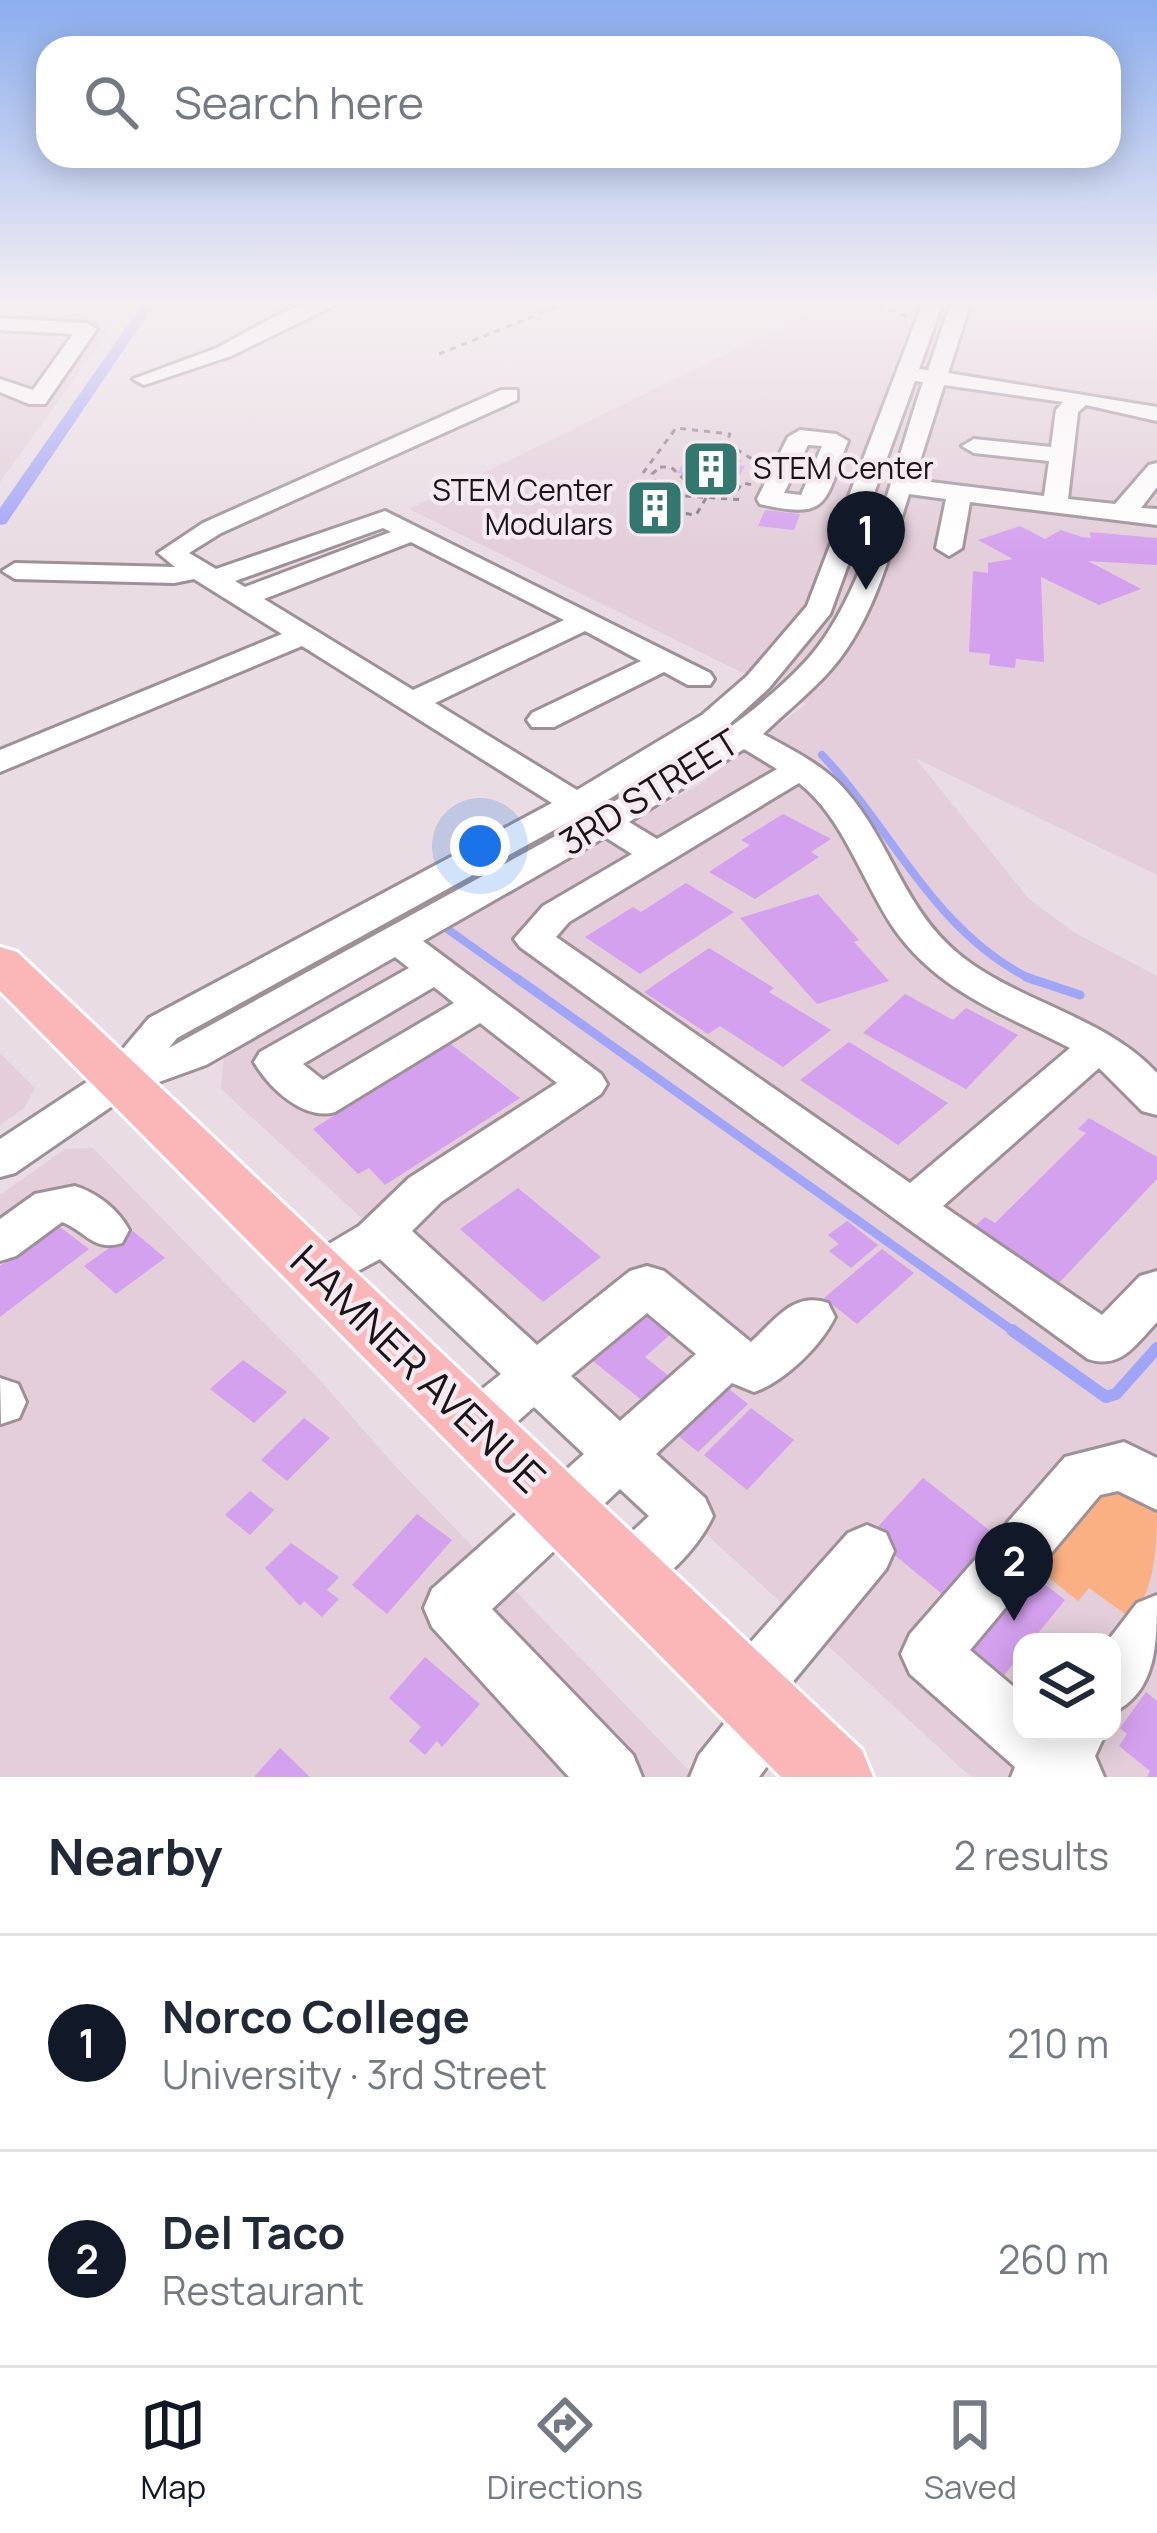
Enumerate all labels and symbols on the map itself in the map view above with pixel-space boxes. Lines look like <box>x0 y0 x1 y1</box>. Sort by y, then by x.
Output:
building icon: STEM Center <box>680 438 742 500</box>
place label: STEM Center <box>753 447 934 488</box>
place label: STEM Center Modulars <box>432 469 613 544</box>
building icon: STEM Center Modulars <box>624 477 686 539</box>
pin: 1 <box>827 491 905 590</box>
street label: 3RD STREET <box>550 717 748 866</box>
your location <box>450 816 510 876</box>
street label: HAMNER AVENUE <box>279 1232 559 1505</box>
pin: 2 <box>975 1522 1053 1621</box>

